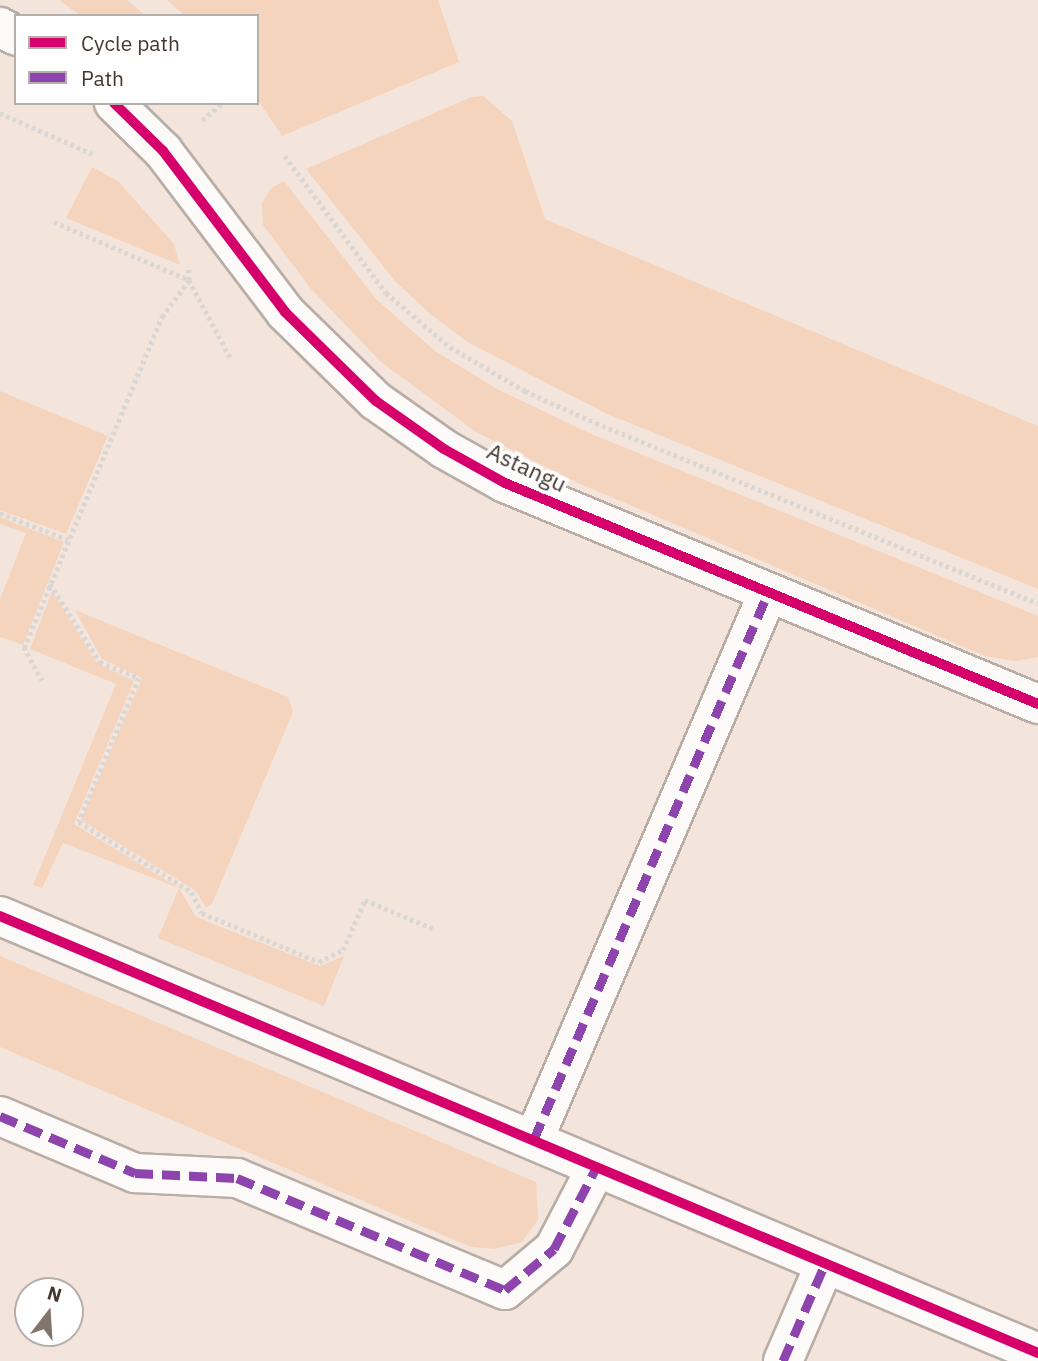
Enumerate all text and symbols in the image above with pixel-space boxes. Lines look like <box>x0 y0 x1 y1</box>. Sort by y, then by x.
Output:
legend <box>14 14 259 105</box>
text: Cycle path <box>81 29 180 57</box>
text: Path <box>81 64 124 92</box>
street label: Astangu <box>483 437 571 497</box>
north arrow <box>14 1277 84 1347</box>
text: N <box>44 1280 65 1307</box>

